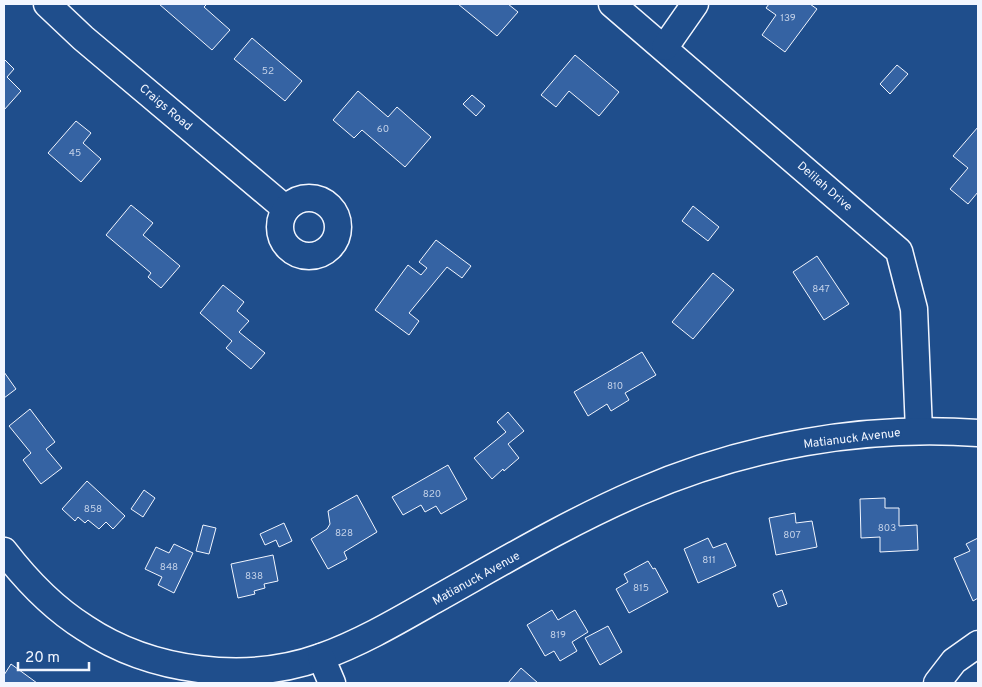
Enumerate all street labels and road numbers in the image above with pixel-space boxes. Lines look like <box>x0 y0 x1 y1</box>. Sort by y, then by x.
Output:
street label: Craigs Road <box>135 81 195 135</box>
street label: Delilah Drive <box>793 158 855 215</box>
street label: Matianuck Avenue <box>803 425 901 453</box>
street label: Matianuck Avenue <box>430 548 523 610</box>

